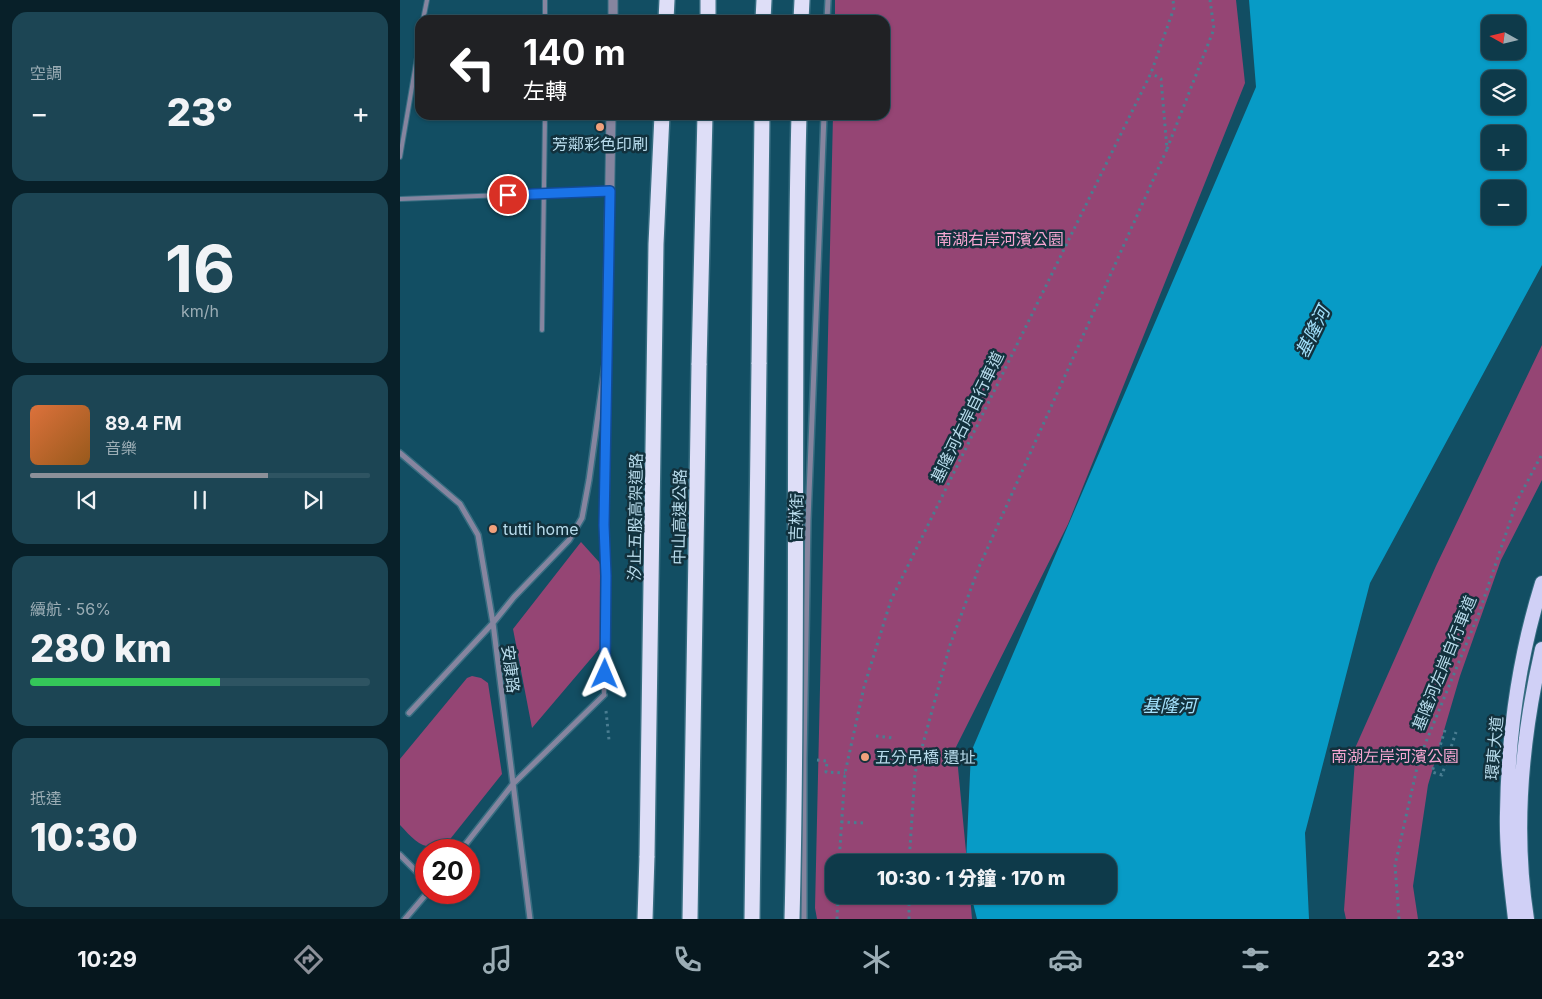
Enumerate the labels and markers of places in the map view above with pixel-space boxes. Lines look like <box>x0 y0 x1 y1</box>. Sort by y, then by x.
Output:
marker: 芳鄰彩色印刷 <box>594 121 606 133</box>
place label: 芳鄰彩色印刷 <box>552 134 648 154</box>
pin <box>487 174 529 216</box>
place label: tutti home <box>503 519 579 539</box>
marker: tutti home <box>487 523 499 535</box>
place label: 五分吊橋 遺址 <box>875 747 976 767</box>
marker: 五分吊橋 遺址 <box>859 751 871 763</box>

